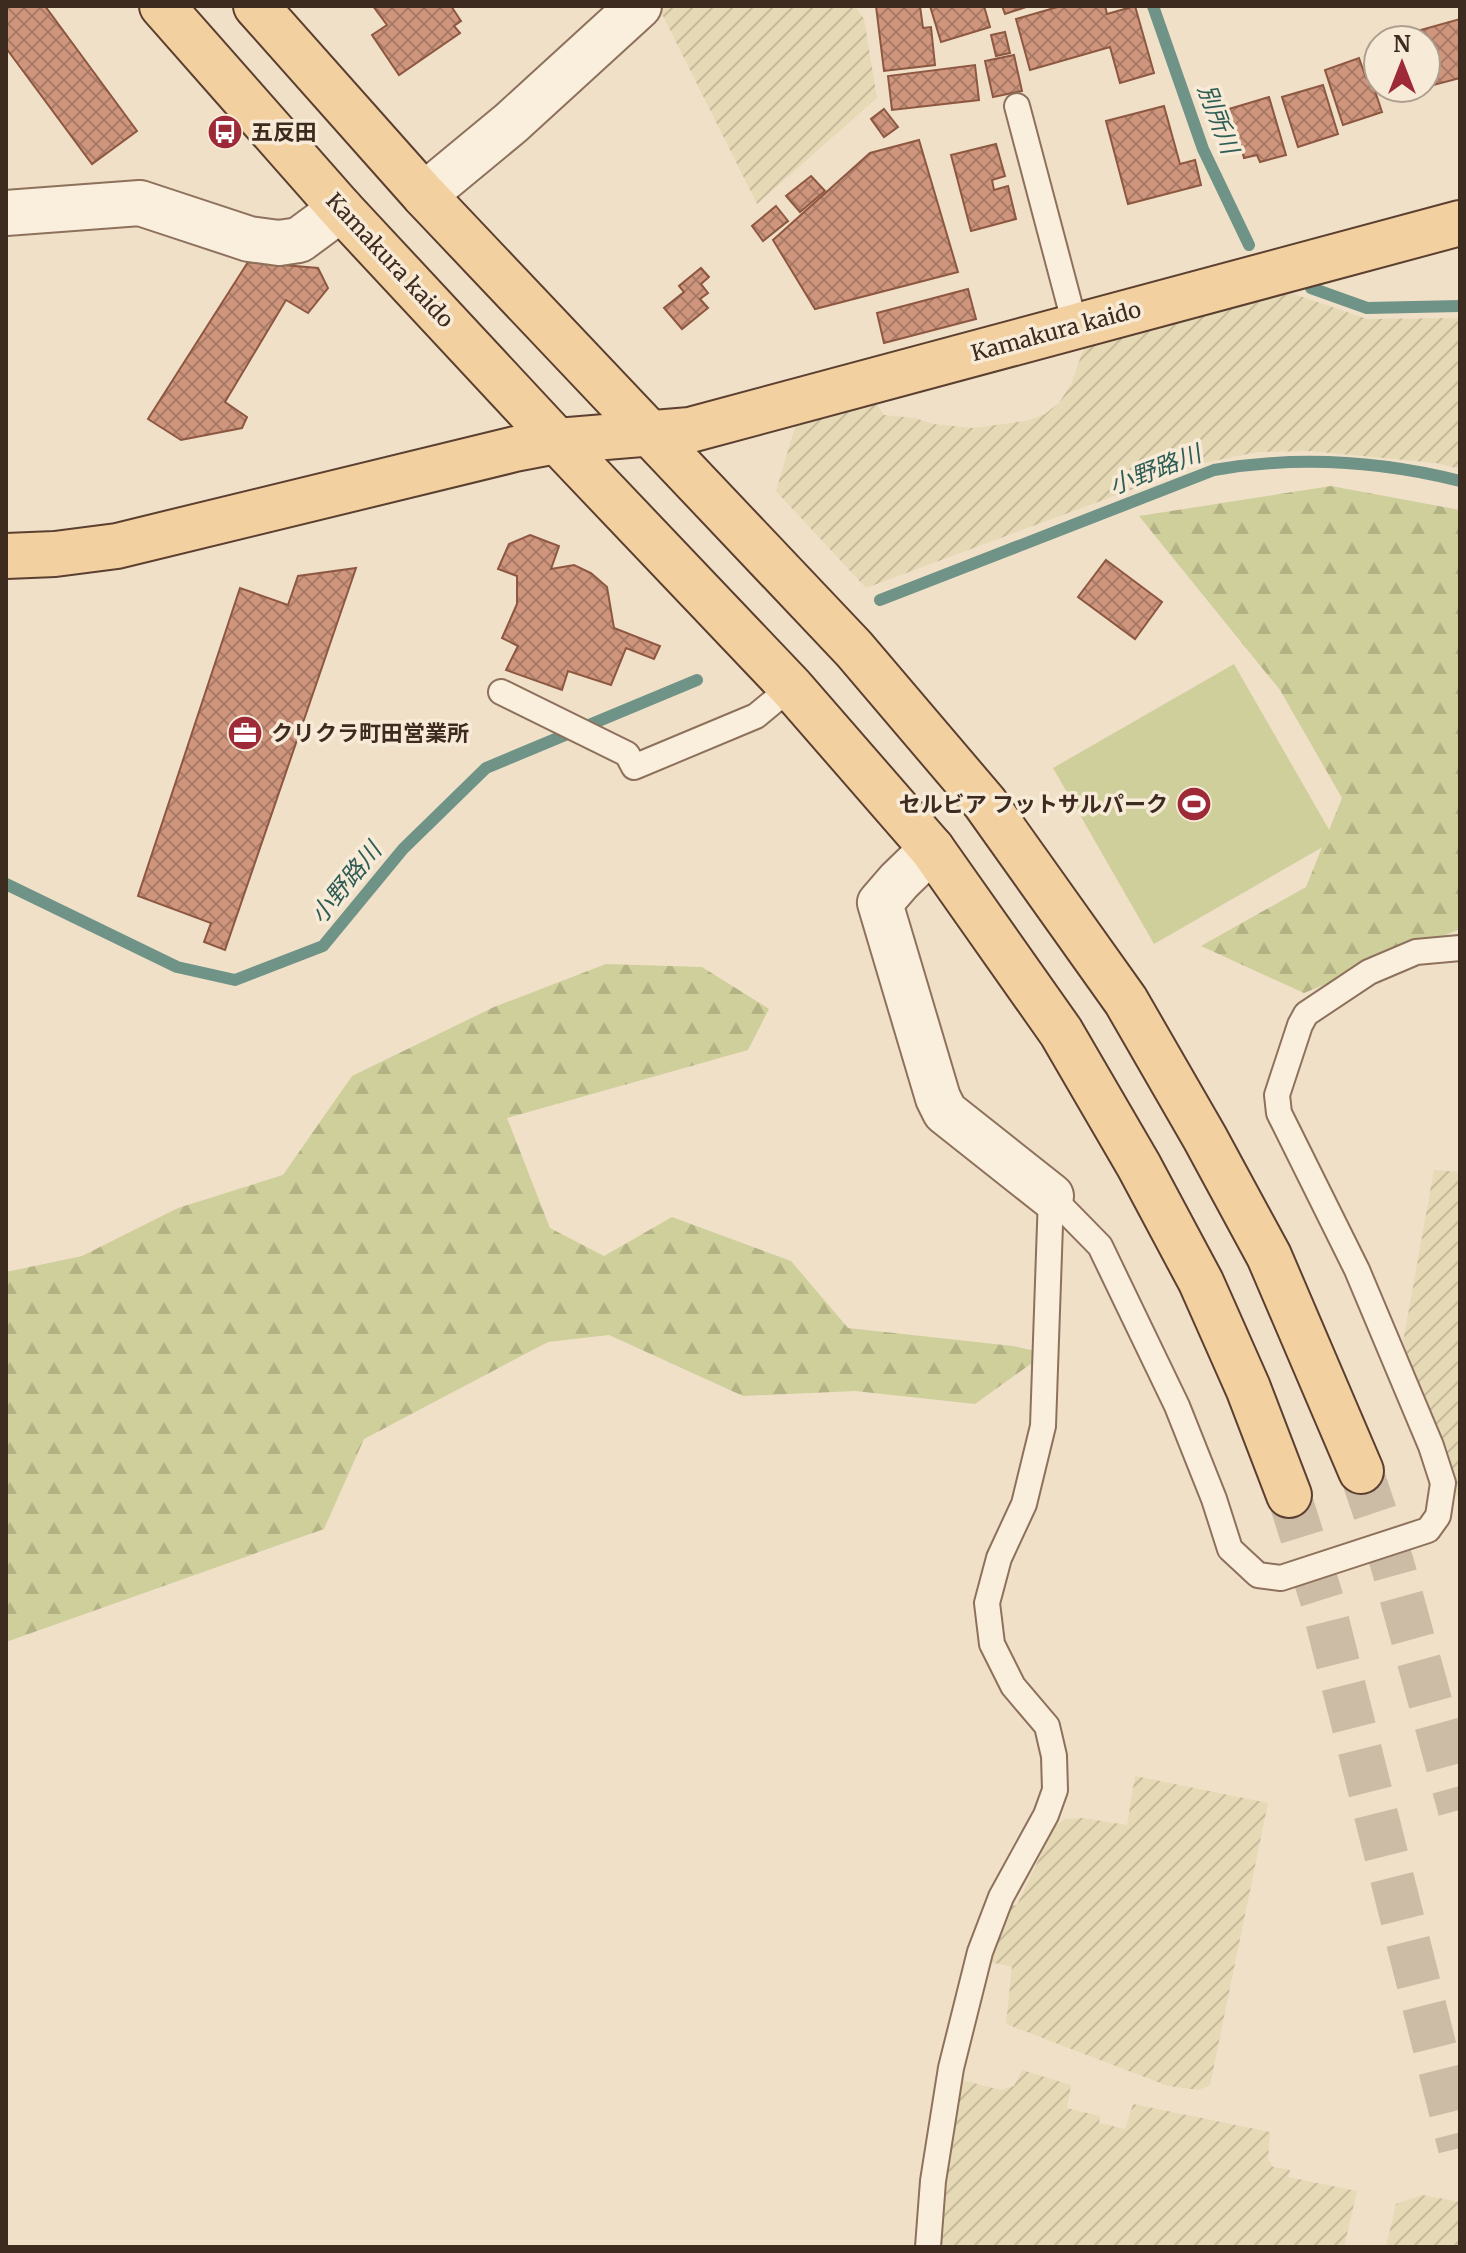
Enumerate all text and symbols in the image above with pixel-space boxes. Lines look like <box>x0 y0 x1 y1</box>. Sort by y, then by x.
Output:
north arrow <box>1362 24 1442 104</box>
text: N <box>1393 30 1411 58</box>
water label: 別所川 <box>1191 80 1247 161</box>
bus stop icon: 五反田 <box>206 113 244 151</box>
place label: 五反田 <box>251 118 317 146</box>
street label: Kamakura kaido <box>320 187 460 333</box>
street label: Kamakura kaido <box>968 295 1144 367</box>
water label: 小野路川 <box>1104 437 1208 501</box>
office icon: クリクラ町田営業所 <box>226 714 264 752</box>
place label: クリクラ町田営業所 <box>271 719 469 747</box>
sports icon: セルビア フットサルパーク <box>1175 785 1213 823</box>
place label: セルビア フットサルパーク <box>899 790 1168 818</box>
water label: 小野路川 <box>303 833 390 930</box>

